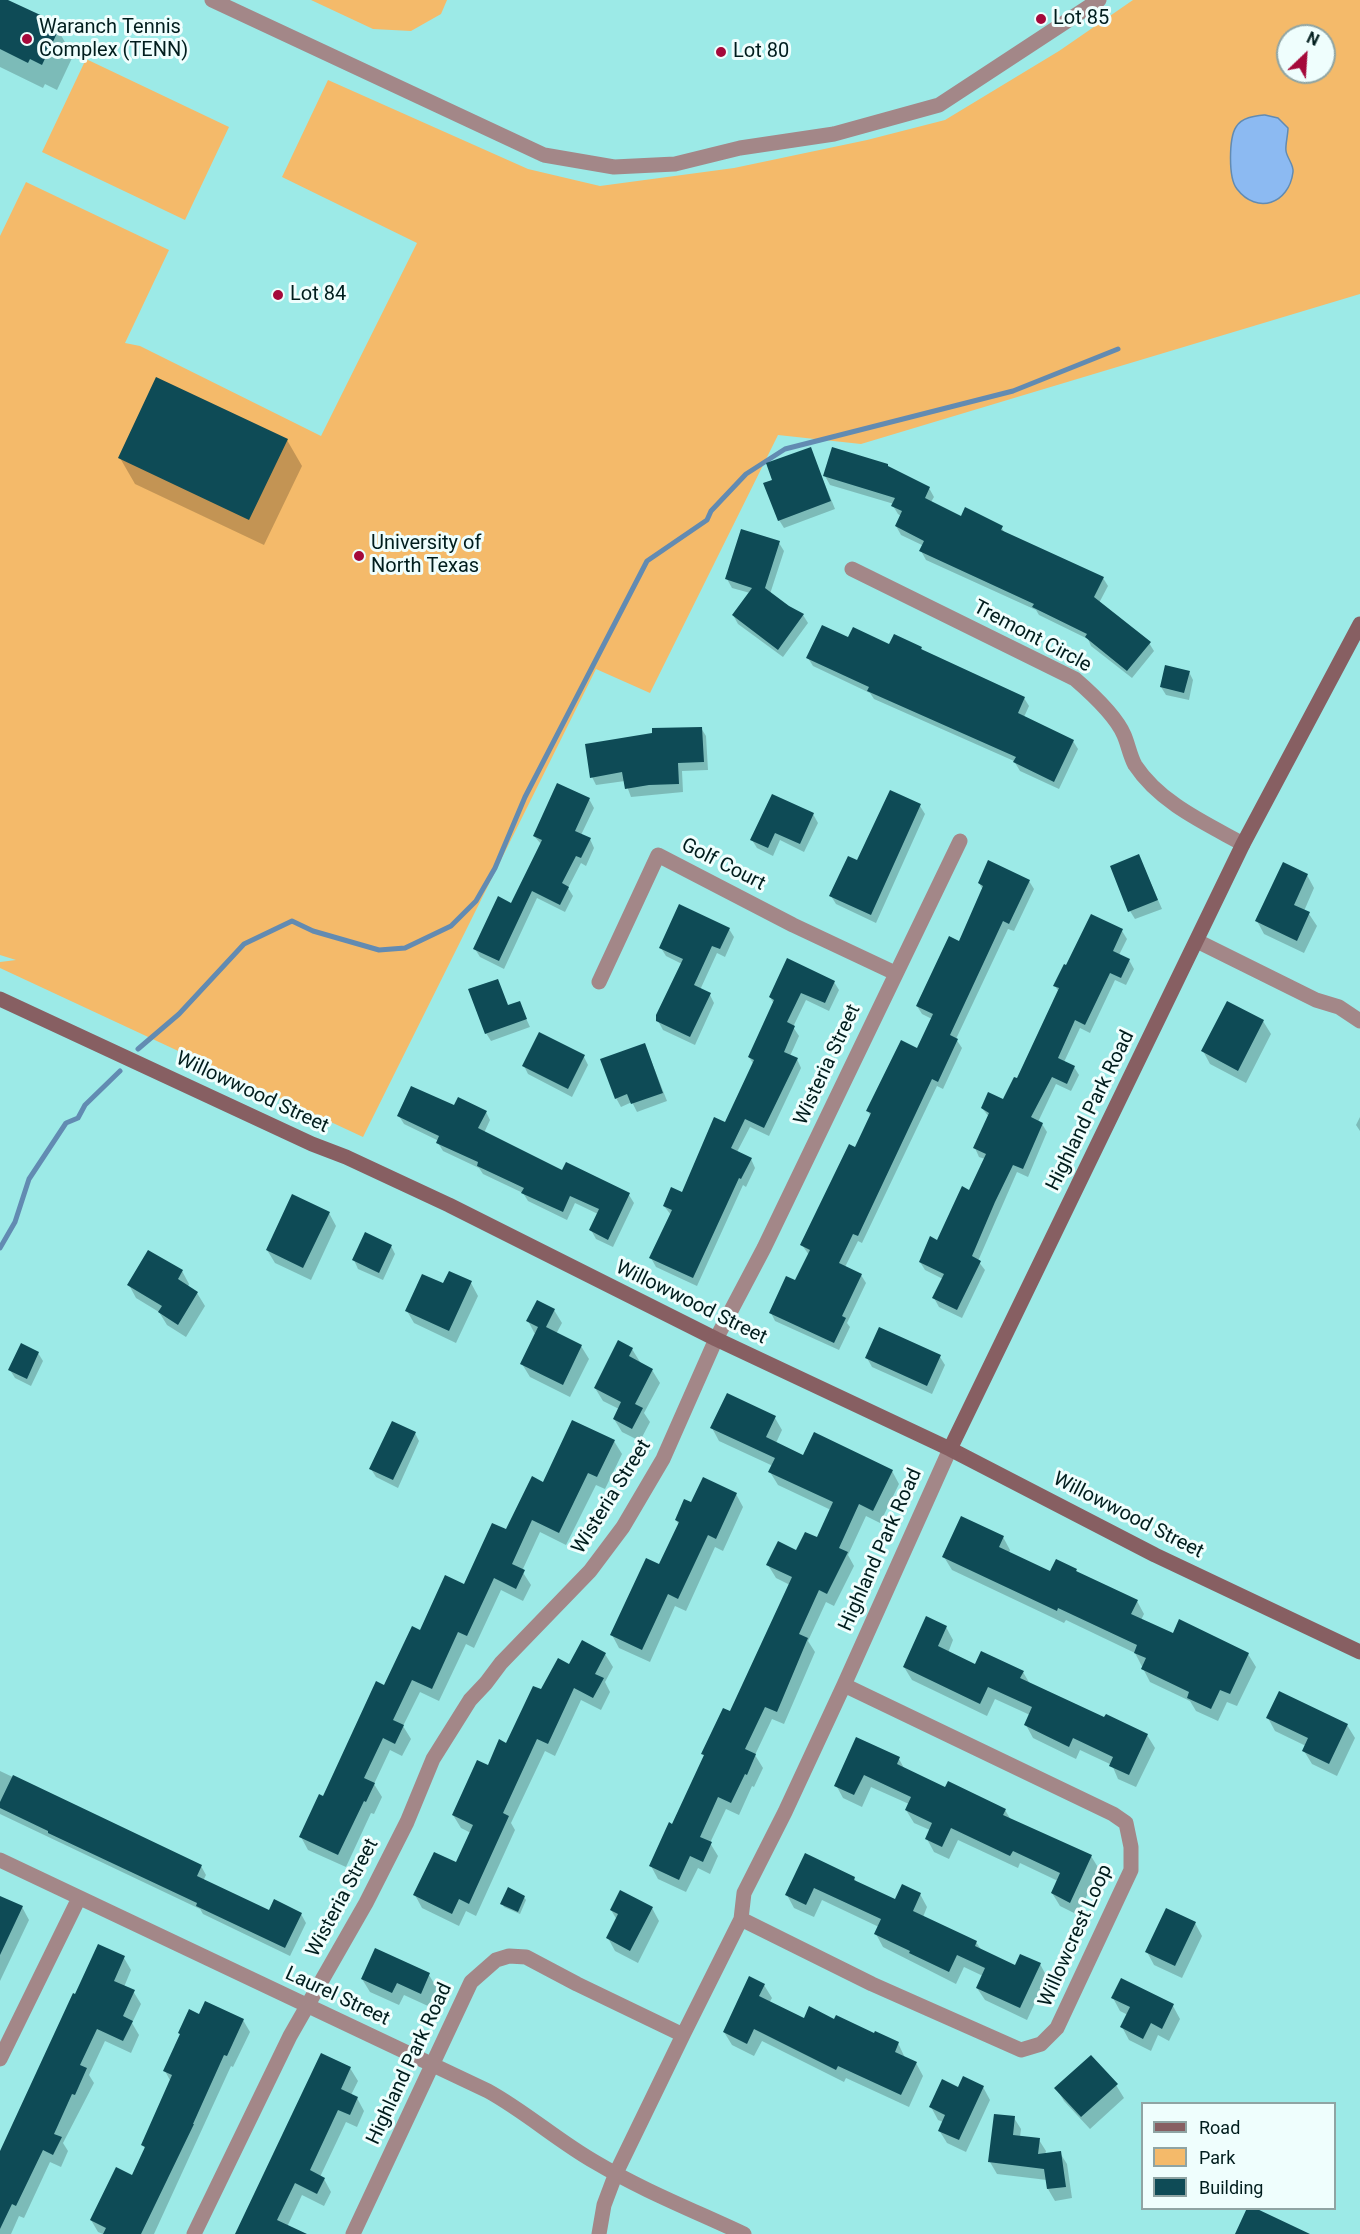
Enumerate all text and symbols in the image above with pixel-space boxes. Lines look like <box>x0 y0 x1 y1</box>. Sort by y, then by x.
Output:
place label: Lot 85 <box>1053 7 1109 31</box>
marker: Lot 85 <box>1034 12 1048 26</box>
place label: Waranch Tennis Complex (TENN) <box>39 16 188 63</box>
north arrow <box>1276 24 1336 84</box>
text: N <box>1304 28 1322 50</box>
marker: Waranch Tennis Complex (TENN) <box>20 32 34 46</box>
place label: Lot 80 <box>733 40 789 64</box>
marker: Lot 80 <box>714 45 728 59</box>
place label: Lot 84 <box>290 283 346 307</box>
marker: Lot 84 <box>271 288 285 302</box>
place label: University of North Texas <box>371 532 481 579</box>
marker: University of North Texas <box>352 549 366 563</box>
street label: Tremont Circle <box>969 596 1095 678</box>
street label: Golf Court <box>677 834 769 896</box>
street label: Wisteria Street <box>790 1001 866 1129</box>
street label: Highland Park Road <box>1042 1027 1140 1195</box>
street label: Willowwood Street <box>172 1047 332 1139</box>
street label: Willowwood Street <box>611 1256 771 1350</box>
street label: Wisteria Street <box>567 1435 657 1559</box>
street label: Highland Park Road <box>834 1465 928 1635</box>
street label: Willowwood Street <box>1049 1468 1207 1564</box>
street label: Wisteria Street <box>302 1835 384 1961</box>
street label: Willowcrest Loop <box>1034 1861 1118 2011</box>
street label: Laurel Street <box>281 1962 393 2032</box>
street label: Highland Park Road <box>362 1979 458 2149</box>
legend <box>1141 2102 1336 2210</box>
text: Road <box>1199 2117 1240 2138</box>
text: Park <box>1199 2147 1235 2168</box>
text: Building <box>1199 2177 1263 2198</box>

